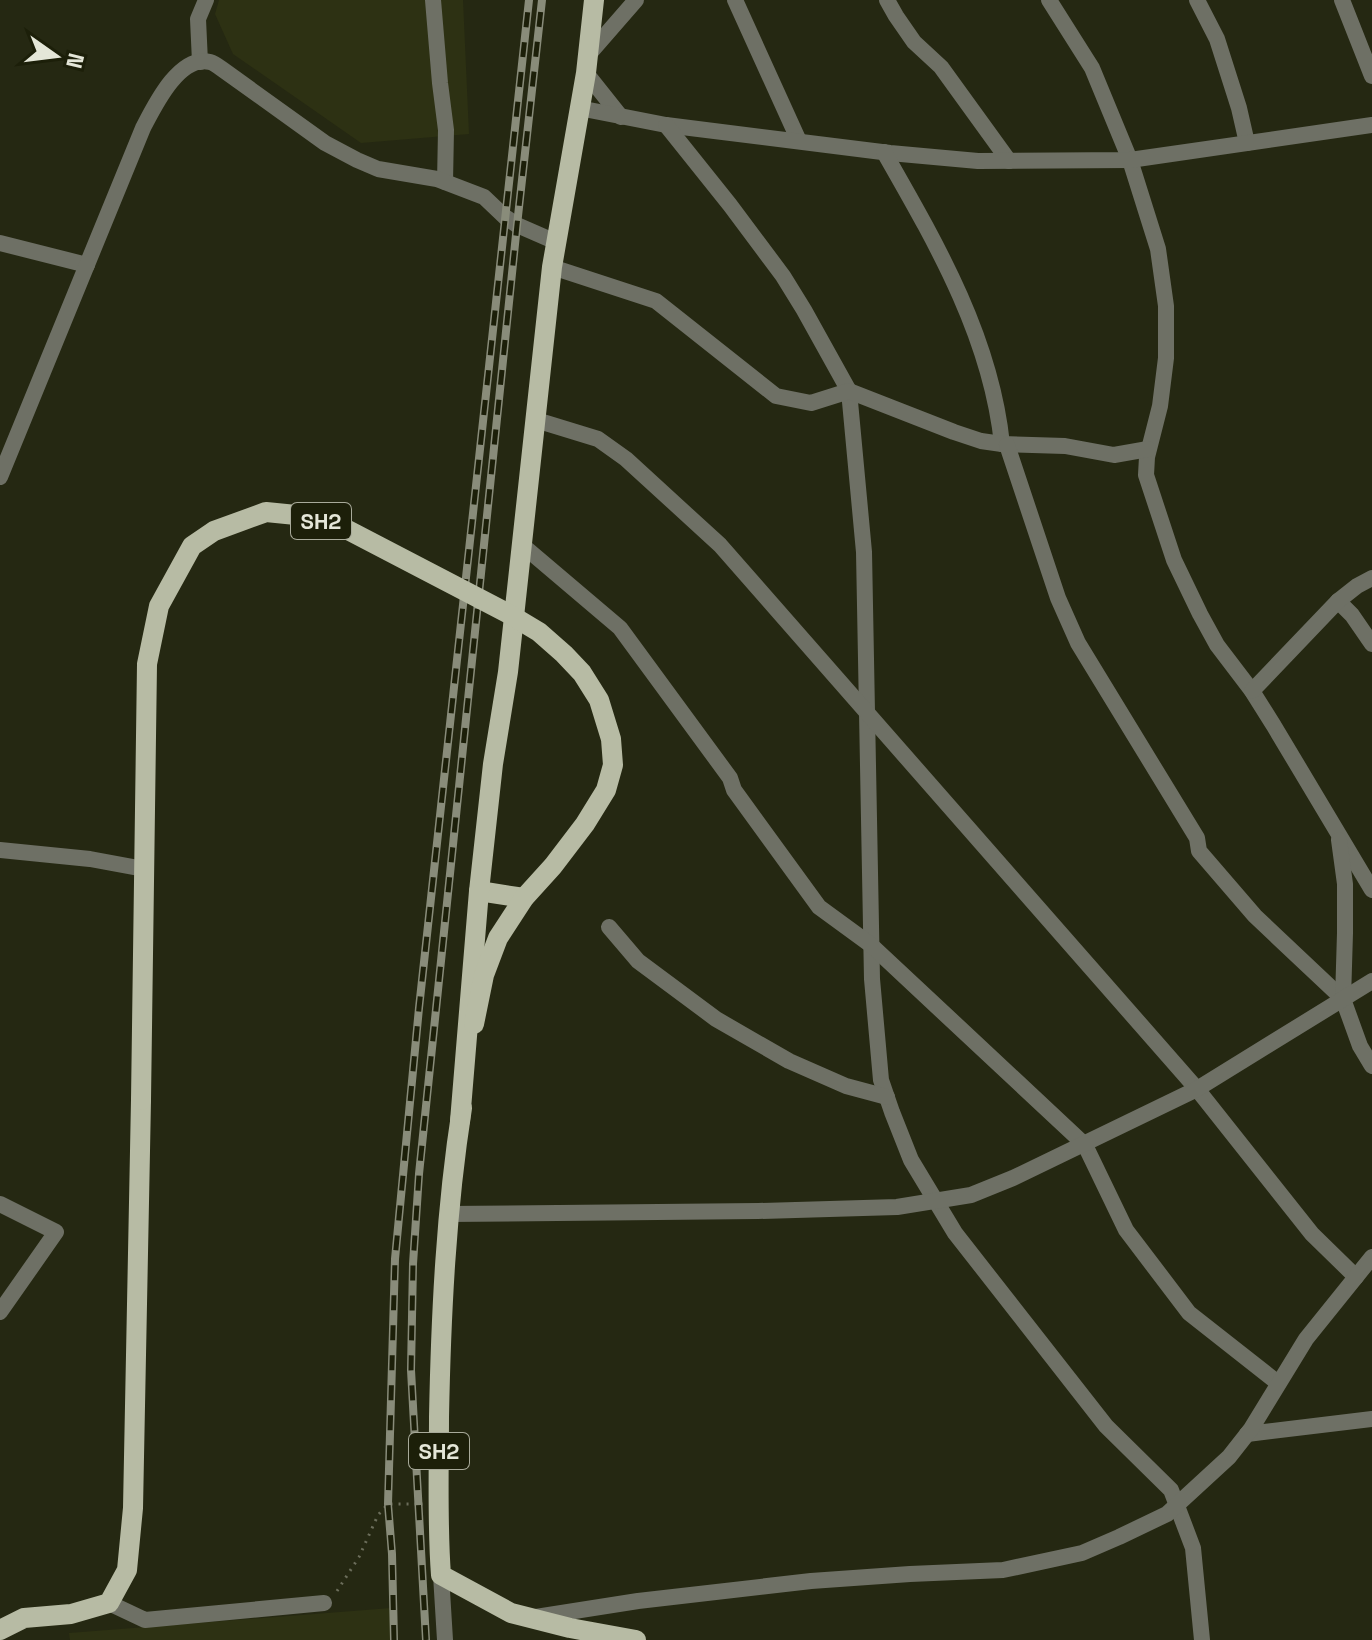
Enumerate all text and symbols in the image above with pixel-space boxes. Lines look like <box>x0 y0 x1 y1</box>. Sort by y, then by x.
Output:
north arrow <box>16 16 96 96</box>
text: N <box>60 50 91 71</box>
road number: SH2 <box>291 503 351 539</box>
road number: SH2 <box>409 1433 469 1469</box>

